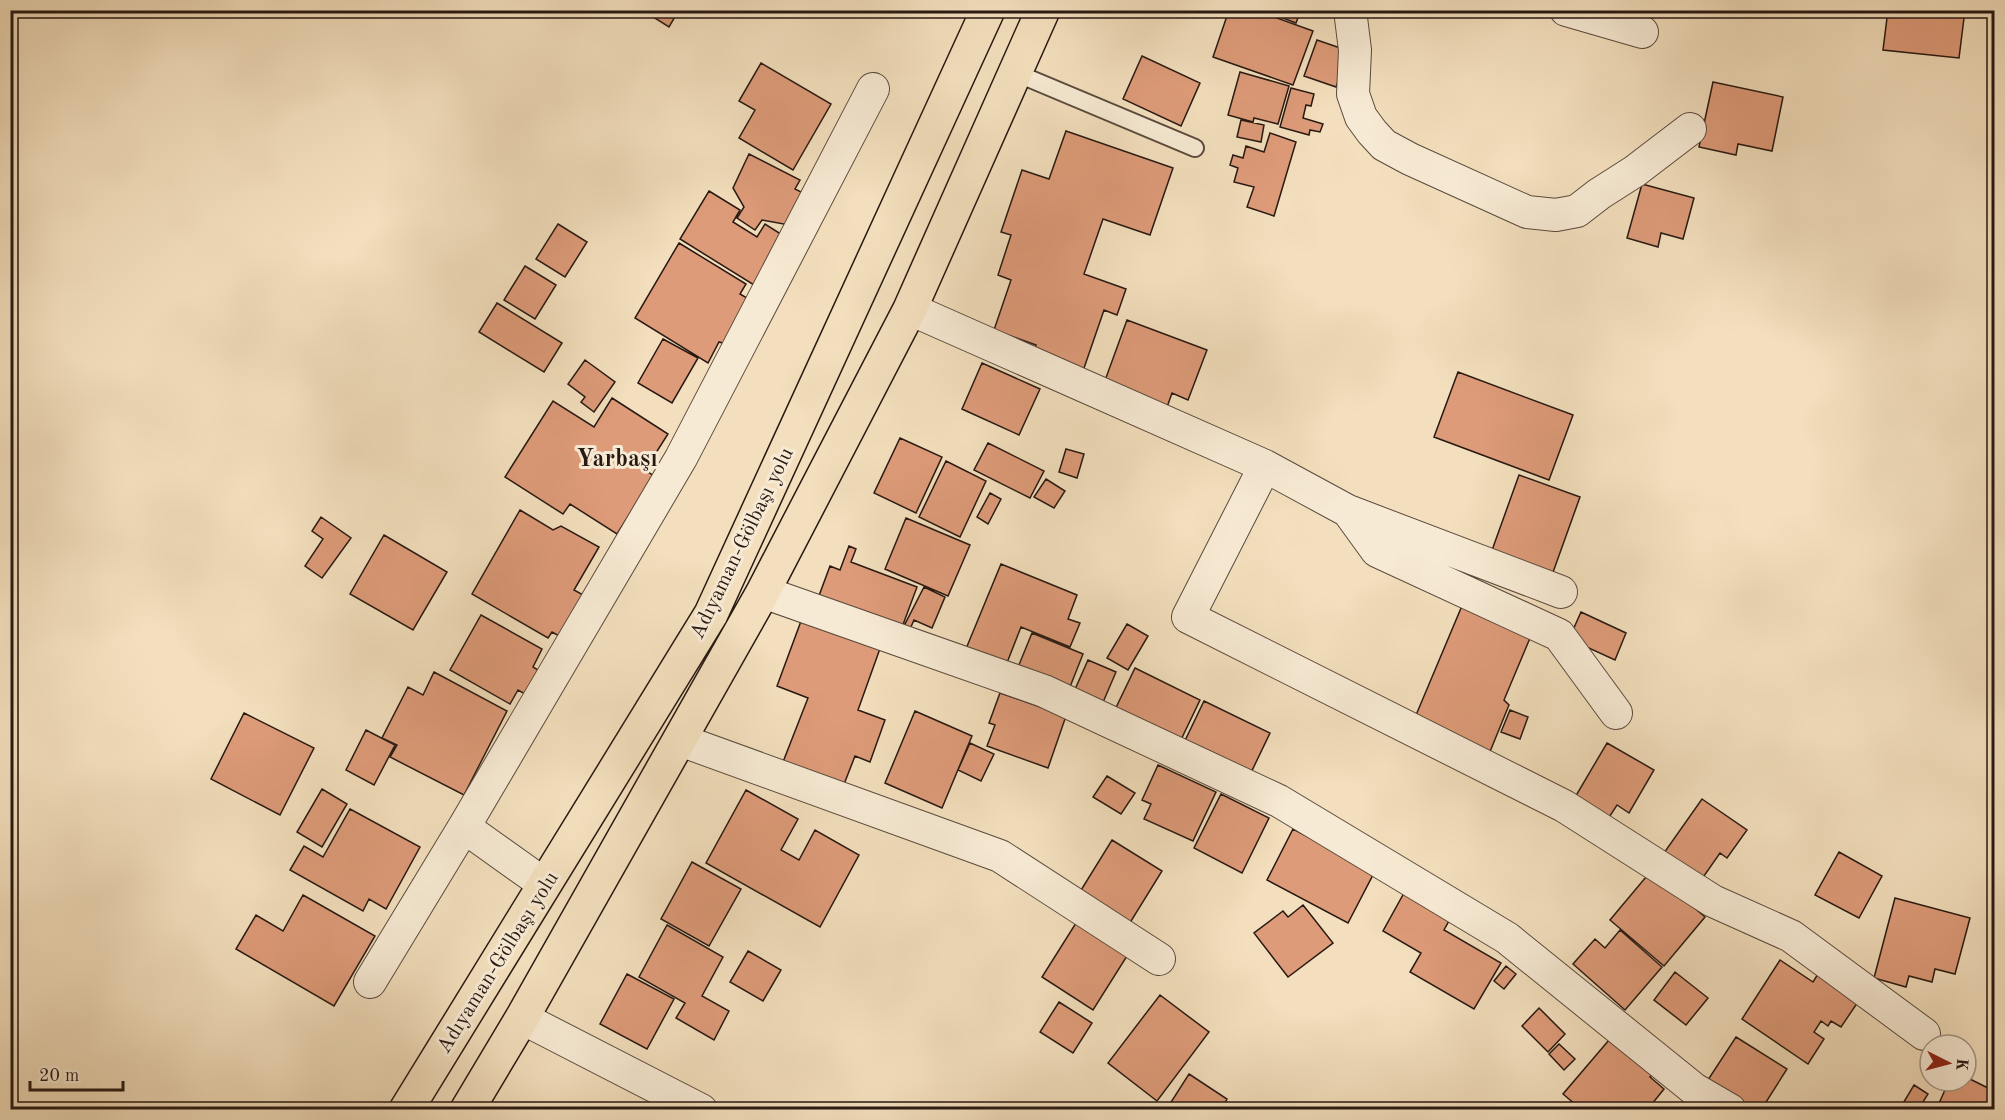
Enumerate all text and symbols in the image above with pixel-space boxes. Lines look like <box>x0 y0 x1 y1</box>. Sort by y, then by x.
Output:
street label: Adıyaman-Gölbaşı yolu <box>687 445 798 643</box>
district label: Yarbaşı <box>576 448 658 472</box>
street label: Adıyaman-Gölbaşı yolu <box>434 868 563 1057</box>
north arrow <box>1918 1033 1978 1093</box>
scale bar <box>30 1054 123 1092</box>
text: K <box>1952 1057 1970 1071</box>
text: 20 m <box>39 1067 79 1085</box>

